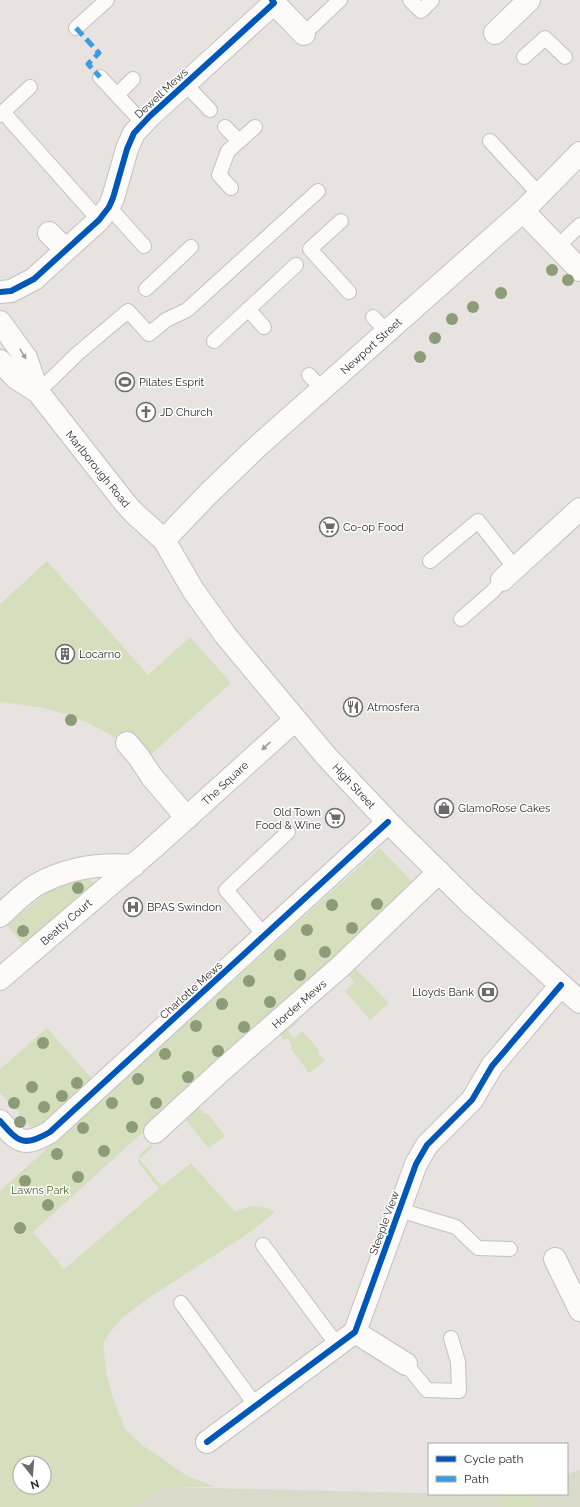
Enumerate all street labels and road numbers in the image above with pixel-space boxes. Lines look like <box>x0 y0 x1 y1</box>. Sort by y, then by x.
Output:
street label: Dewell Mews <box>132 65 191 121</box>
street label: Newport Street <box>338 315 405 377</box>
street label: Marlborough Road <box>63 428 133 510</box>
street label: The Square <box>200 758 252 808</box>
street label: High Street <box>329 761 378 812</box>
street label: Beatty Court <box>38 896 95 948</box>
street label: Charlotte Mews <box>157 959 225 1022</box>
street label: Horder Mews <box>269 977 329 1032</box>
street label: Steeple View <box>367 1189 402 1257</box>

